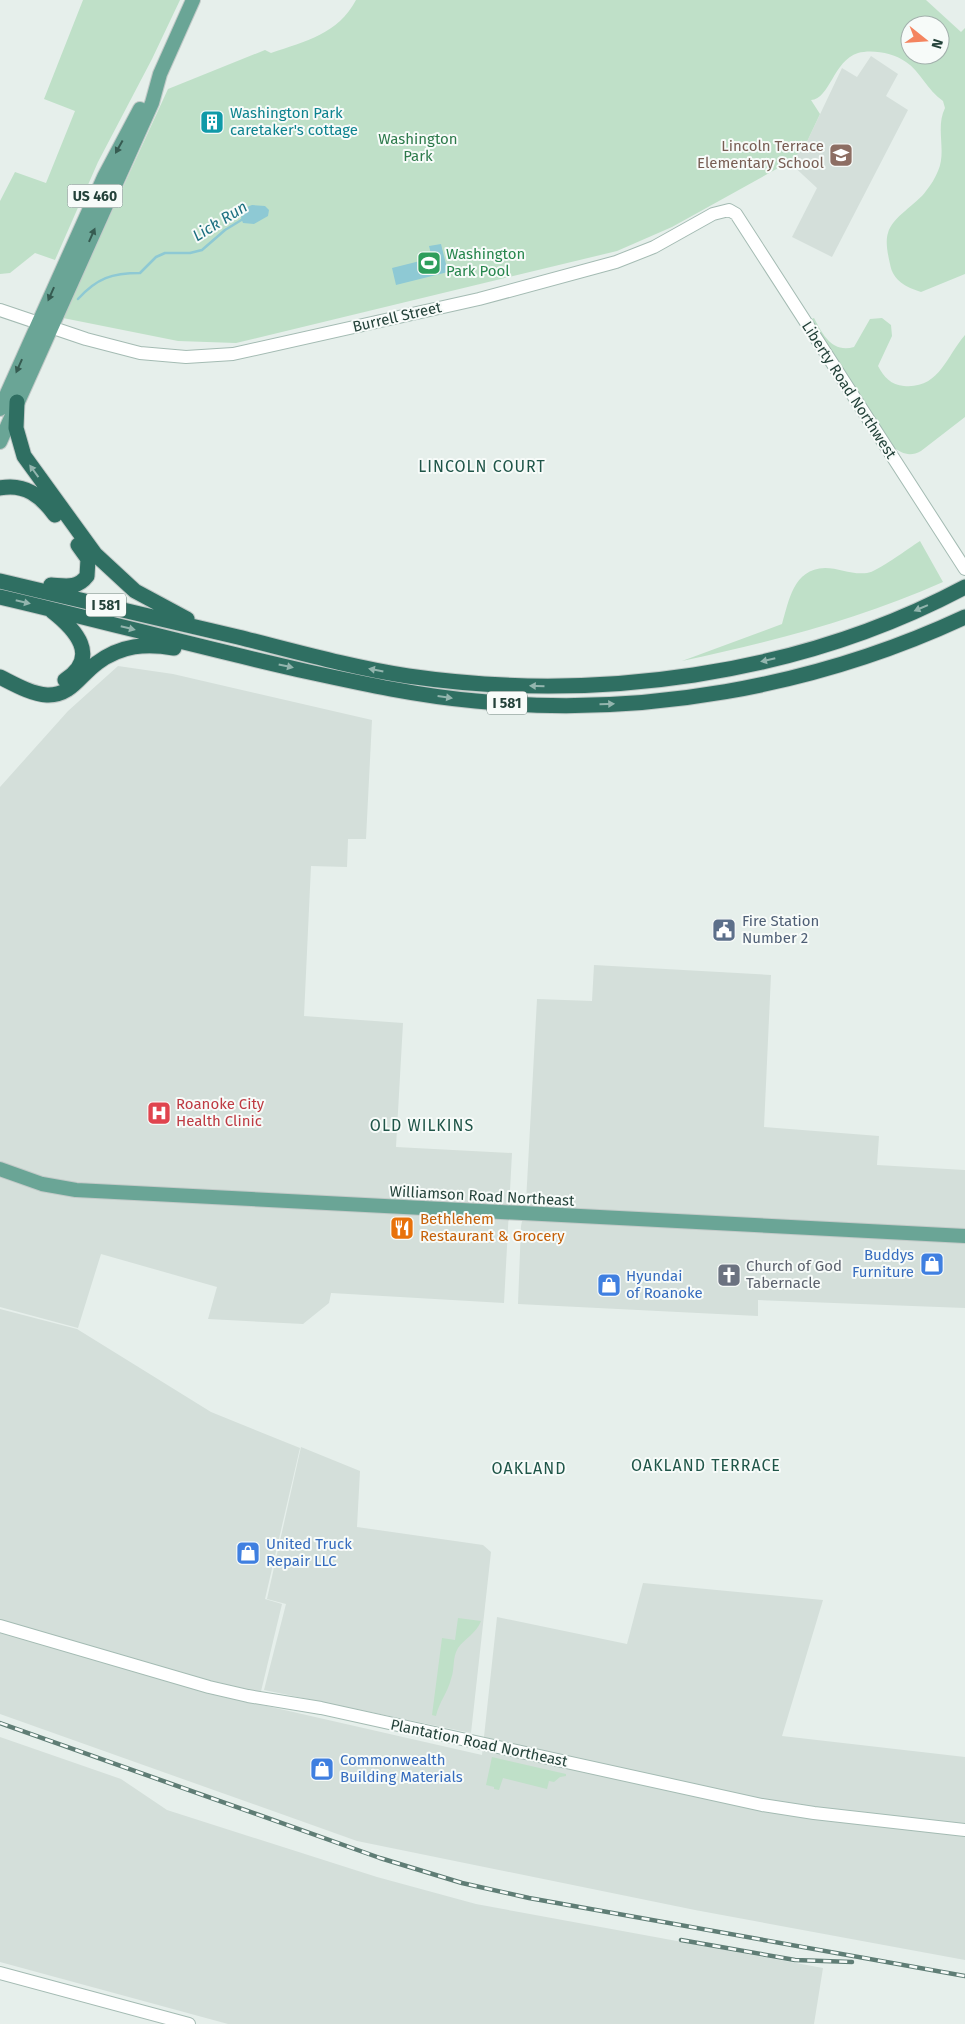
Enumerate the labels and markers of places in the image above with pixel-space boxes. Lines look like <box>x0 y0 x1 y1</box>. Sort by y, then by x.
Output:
place label: Washington Park caretaker's cottage <box>230 104 358 139</box>
building icon: Washington Park caretaker's cottage <box>199 109 225 135</box>
place label: Lincoln Terrace Elementary School <box>697 137 825 172</box>
school or university icon: Lincoln Terrace Elementary School <box>828 142 854 168</box>
place label: Washington Park Pool <box>446 245 525 280</box>
sports icon: Washington Park Pool <box>416 250 442 276</box>
place label: Fire Station Number 2 <box>742 912 819 947</box>
public building icon: Fire Station Number 2 <box>711 917 737 943</box>
place label: Roanoke City Health Clinic <box>176 1095 265 1130</box>
hospital icon: Roanoke City Health Clinic <box>146 1100 172 1126</box>
place label: Bethlehem Restaurant & Grocery <box>420 1210 565 1245</box>
restaurant icon: Bethlehem Restaurant & Grocery <box>389 1215 415 1241</box>
place label: Buddys Furniture <box>852 1246 914 1281</box>
shop icon: Buddys Furniture <box>919 1251 945 1277</box>
place label: Church of God Tabernacle <box>746 1257 842 1292</box>
church icon: Church of God Tabernacle <box>716 1262 742 1288</box>
place label: Hyundai of Roanoke <box>626 1267 703 1302</box>
shop icon: Hyundai of Roanoke <box>596 1272 622 1298</box>
place label: United Truck Repair LLC <box>266 1535 352 1570</box>
shop icon: United Truck Repair LLC <box>235 1540 261 1566</box>
place label: Commonwealth Building Materials <box>340 1751 463 1786</box>
shop icon: Commonwealth Building Materials <box>309 1756 335 1782</box>

